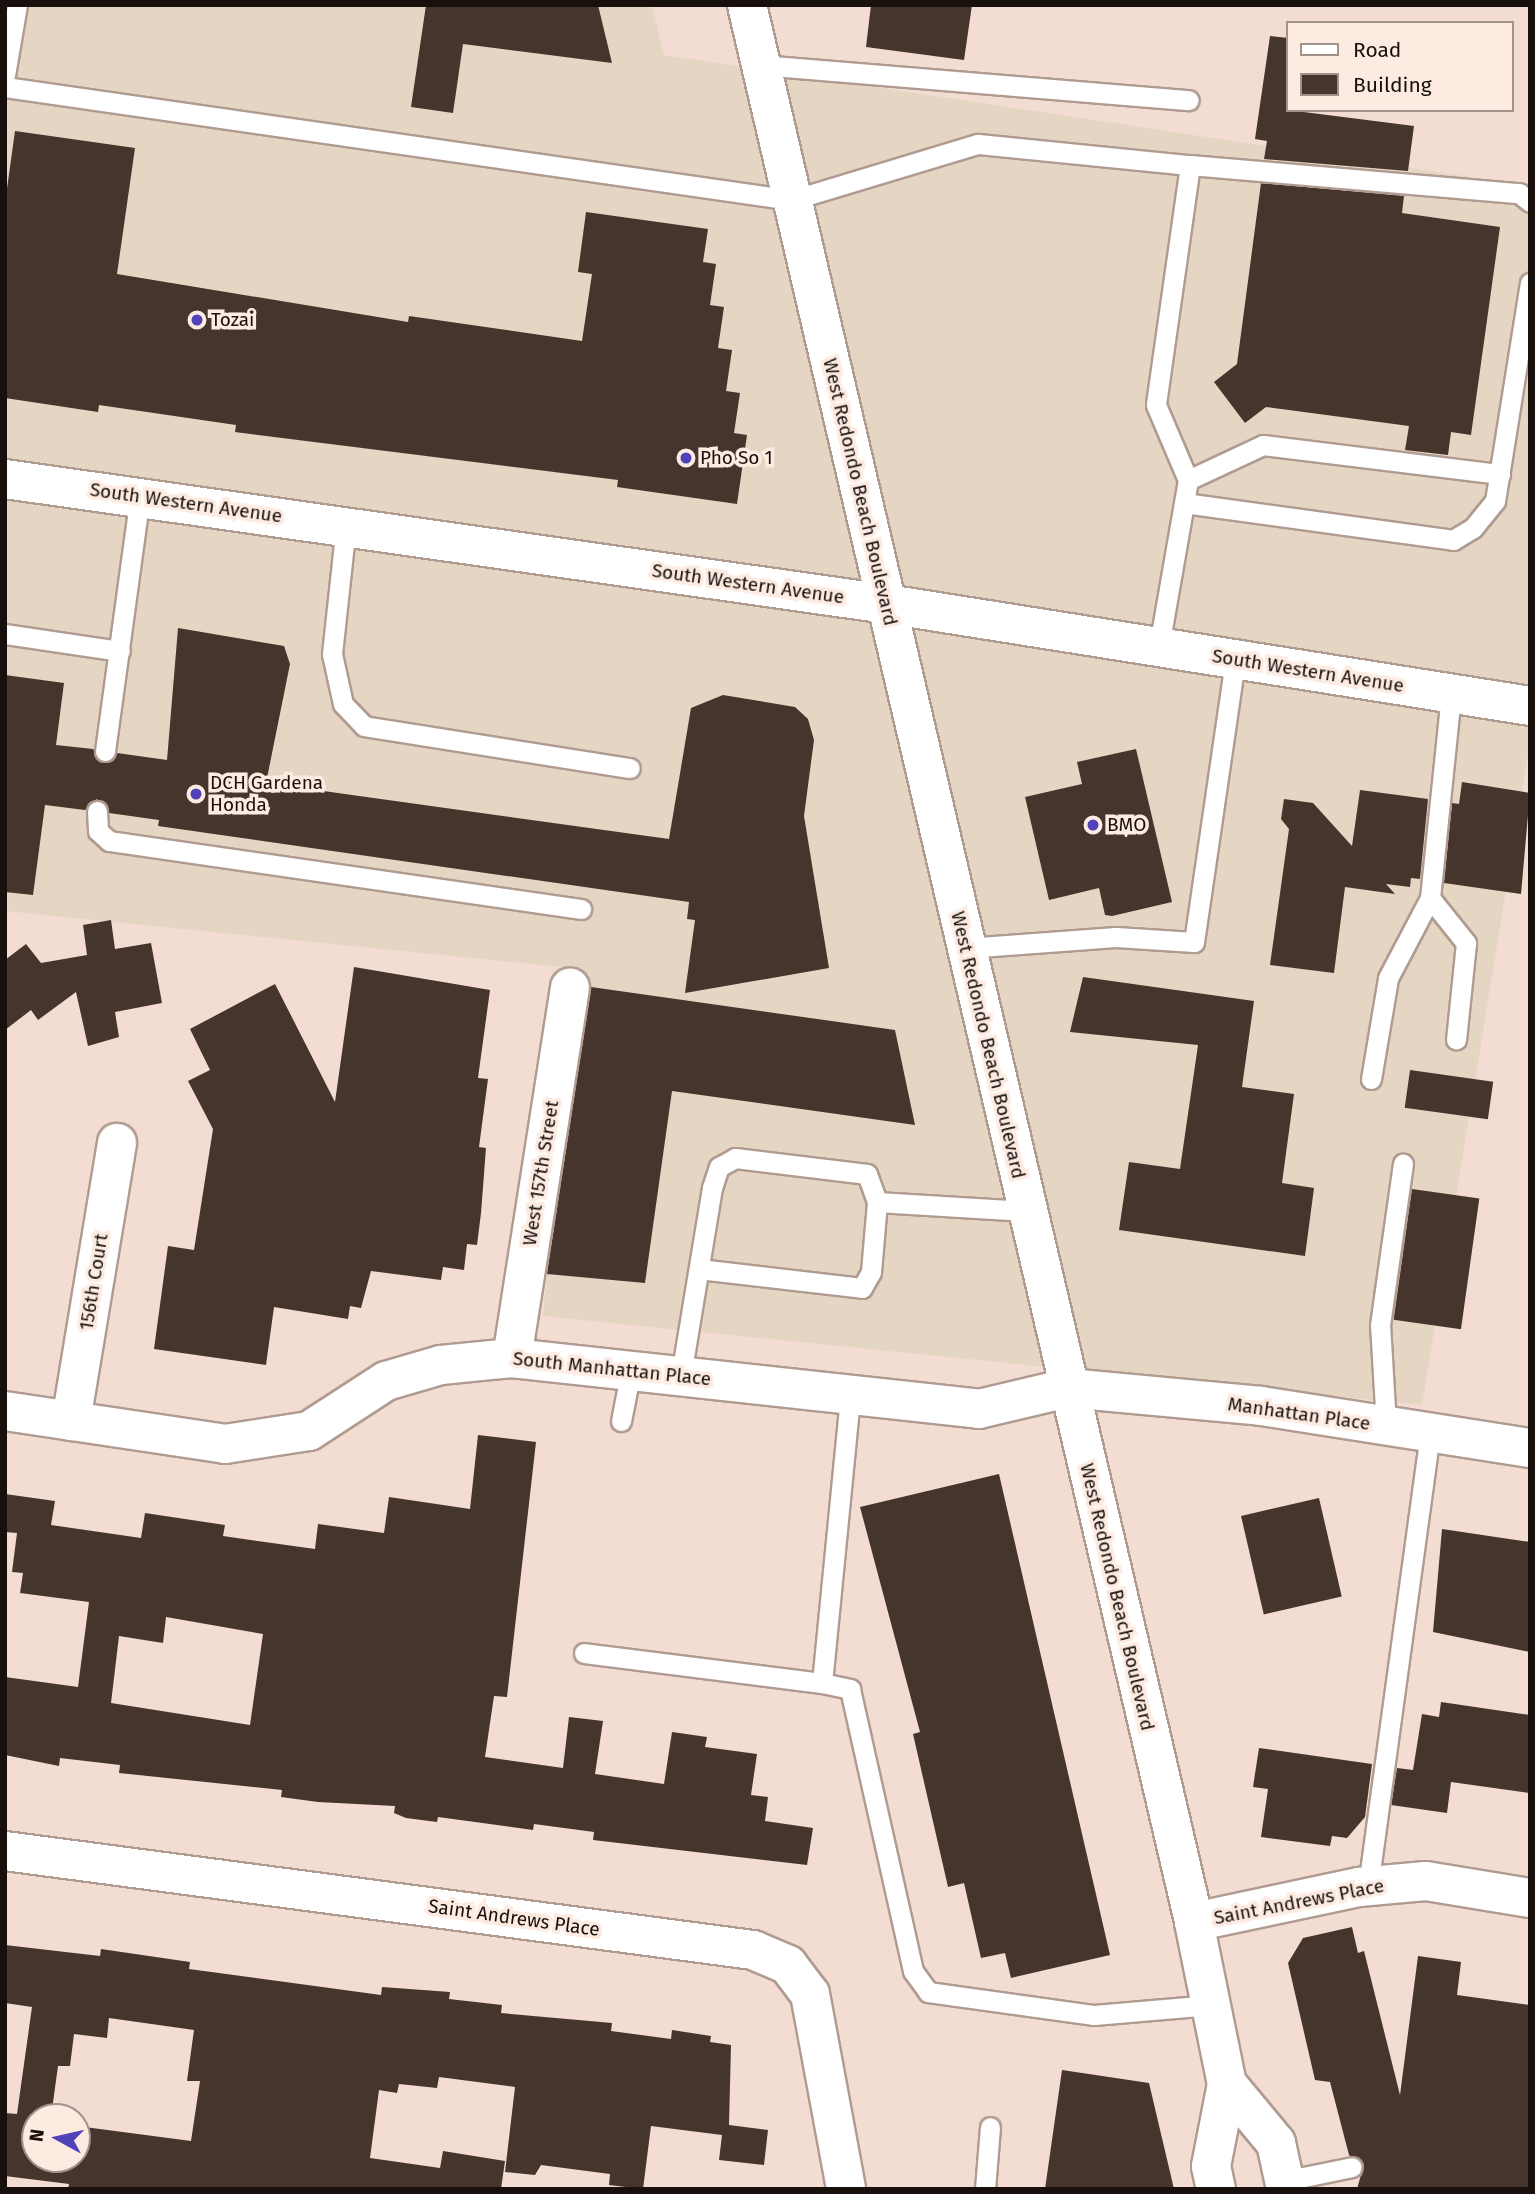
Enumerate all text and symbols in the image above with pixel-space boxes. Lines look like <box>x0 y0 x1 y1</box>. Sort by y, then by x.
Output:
legend <box>1286 21 1514 112</box>
text: Road <box>1353 37 1401 63</box>
text: Building <box>1353 72 1432 98</box>
place label: Tozai <box>211 309 254 331</box>
marker: Tozai <box>189 312 205 328</box>
street label: West Redondo Beach Boulevard <box>818 356 902 628</box>
place label: Pho So 1 <box>700 447 773 469</box>
marker: Pho So 1 <box>678 450 694 466</box>
street label: South Western Avenue <box>88 478 284 528</box>
street label: South Western Avenue <box>650 559 846 609</box>
street label: South Western Avenue <box>1211 645 1405 697</box>
place label: DCH Gardena Honda <box>210 772 323 816</box>
marker: DCH Gardena Honda <box>188 786 204 802</box>
place label: BMO <box>1107 814 1146 836</box>
marker: BMO <box>1085 817 1101 833</box>
street label: West Redondo Beach Boulevard <box>946 909 1030 1181</box>
street label: West 157th Street <box>518 1099 564 1247</box>
street label: 156th Court <box>75 1232 113 1332</box>
street label: South Manhattan Place <box>512 1347 712 1391</box>
street label: Manhattan Place <box>1226 1393 1372 1435</box>
street label: West Redondo Beach Boulevard <box>1075 1461 1159 1733</box>
street label: Saint Andrews Place <box>1212 1874 1386 1930</box>
street label: Saint Andrews Place <box>427 1895 601 1941</box>
north arrow <box>21 2103 91 2173</box>
text: N <box>24 2127 49 2143</box>

